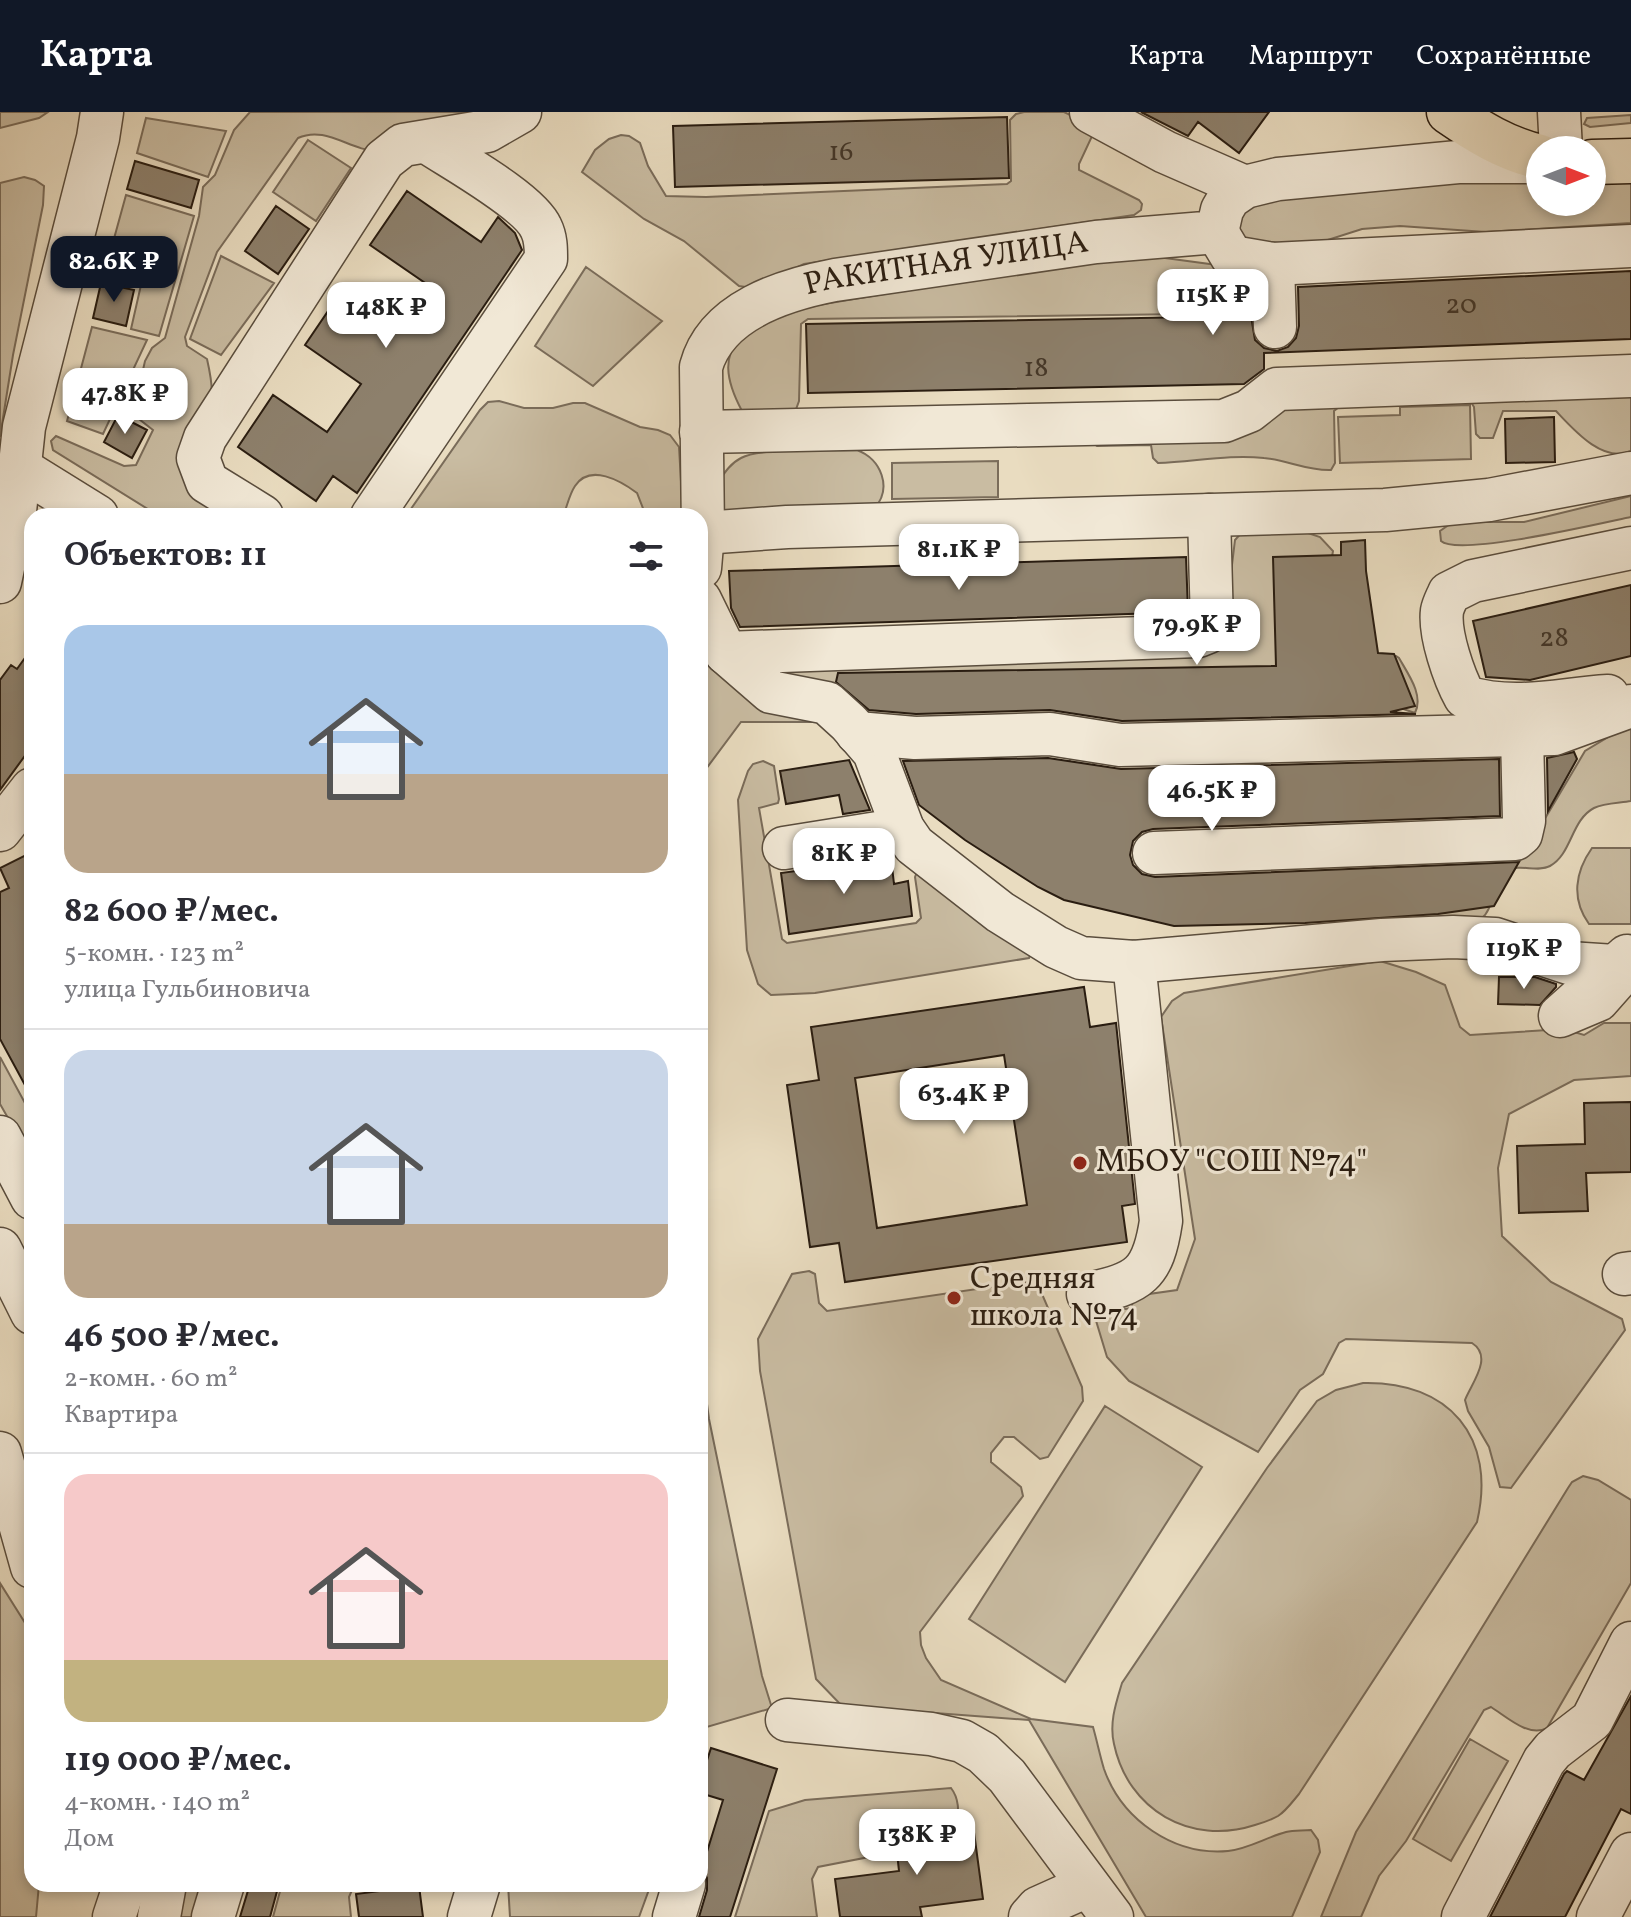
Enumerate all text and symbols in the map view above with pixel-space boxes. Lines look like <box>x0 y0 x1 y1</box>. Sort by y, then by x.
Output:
text: Карта <box>40 30 153 83</box>
text: Карта <box>1129 37 1205 76</box>
text: Маршрут <box>1249 37 1372 76</box>
text: Сохранённые <box>1416 37 1591 76</box>
house number: 16 <box>828 133 854 172</box>
north arrow <box>1526 136 1606 216</box>
map controls <box>1526 136 1606 216</box>
street label: РАКИТНАЯ УЛИЦА <box>800 221 1091 308</box>
pin: 82.6K ₽ <box>40 236 188 304</box>
text: 82.6K ₽ <box>69 244 159 280</box>
pin: 115K ₽ <box>1148 269 1278 337</box>
text: 115K ₽ <box>1175 277 1251 313</box>
pin: 148K ₽ <box>321 282 451 350</box>
house number: 20 <box>1445 286 1477 325</box>
text: 148K ₽ <box>345 290 427 326</box>
house number: 18 <box>1023 349 1049 388</box>
pin: 47.8K ₽ <box>51 368 199 436</box>
text: 47.8K ₽ <box>81 376 169 412</box>
pin: 81.1K ₽ <box>885 524 1033 592</box>
text: 81.1K ₽ <box>917 532 1001 568</box>
text: Объектов: 11 <box>64 533 267 580</box>
icon: filters <box>624 534 668 578</box>
pin: 79.9K ₽ <box>1123 599 1271 667</box>
text: 79.9K ₽ <box>1152 607 1242 643</box>
house number: 28 <box>1539 619 1569 658</box>
icon: home <box>294 677 438 821</box>
pin: 46.5K ₽ <box>1138 765 1286 833</box>
text: 46.5K ₽ <box>1166 773 1258 809</box>
pin: 81K ₽ <box>788 828 900 896</box>
text: 81K ₽ <box>811 836 877 872</box>
text: 82 600 ₽/мес. <box>64 889 279 936</box>
pin: 119K ₽ <box>1459 923 1589 991</box>
text: 119K ₽ <box>1485 931 1563 967</box>
text: 5-комн. · 123 m² <box>64 936 244 972</box>
text: улица Гульбиновича <box>64 972 311 1008</box>
pin: 63.4K ₽ <box>890 1068 1038 1136</box>
text: 63.4K ₽ <box>918 1076 1010 1112</box>
icon: home <box>294 1102 438 1246</box>
place label: МБОУ "СОШ №74" <box>1096 1141 1367 1185</box>
marker: МБОУ "СОШ №74" <box>1071 1154 1089 1172</box>
place label: Средняя школа №74 <box>970 1258 1139 1339</box>
marker: Средняя школа №74 <box>945 1289 963 1307</box>
text: 46 500 ₽/мес. <box>64 1314 280 1361</box>
text: 2-комн. · 60 m² <box>64 1361 238 1397</box>
text: Квартира <box>64 1397 178 1433</box>
icon: home <box>294 1526 438 1670</box>
text: 119 000 ₽/мес. <box>64 1738 292 1785</box>
text: 4-комн. · 140 m² <box>64 1785 250 1821</box>
pin: 138K ₽ <box>852 1809 982 1877</box>
text: 138K ₽ <box>877 1817 957 1853</box>
text: Дом <box>64 1821 114 1857</box>

